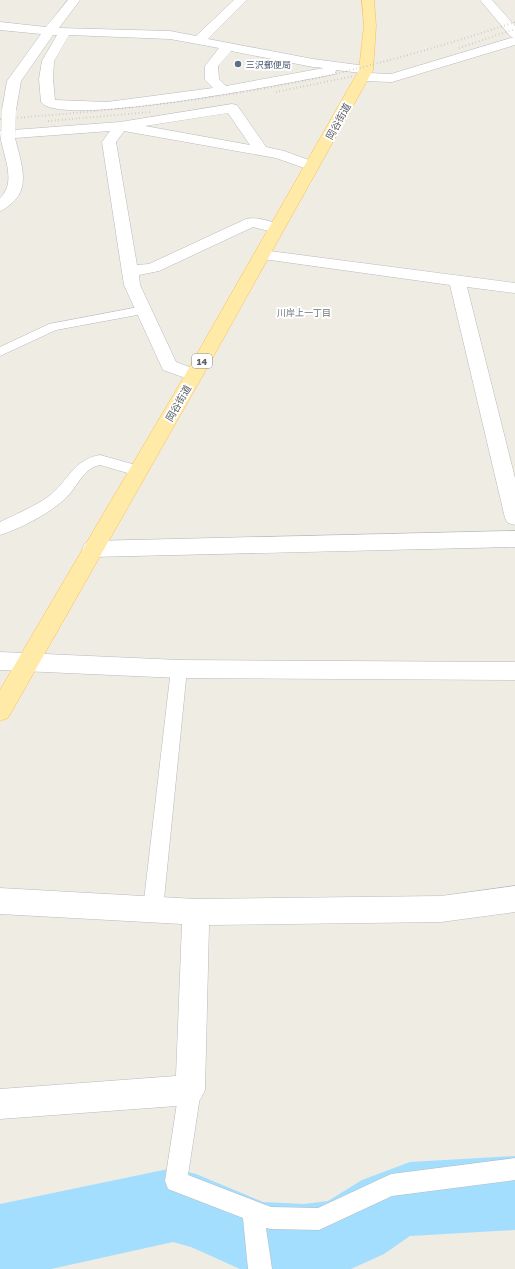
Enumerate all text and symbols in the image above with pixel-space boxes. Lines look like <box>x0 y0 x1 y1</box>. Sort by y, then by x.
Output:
marker: 三沢郵便局 <box>233 59 243 69</box>
place label: 三沢郵便局 <box>246 59 291 70</box>
street label: 岡谷街道 <box>323 101 353 141</box>
district label: 川岸上一丁目 <box>277 307 331 318</box>
road number: 14 <box>192 354 212 368</box>
street label: 岡谷街道 <box>163 383 193 423</box>

